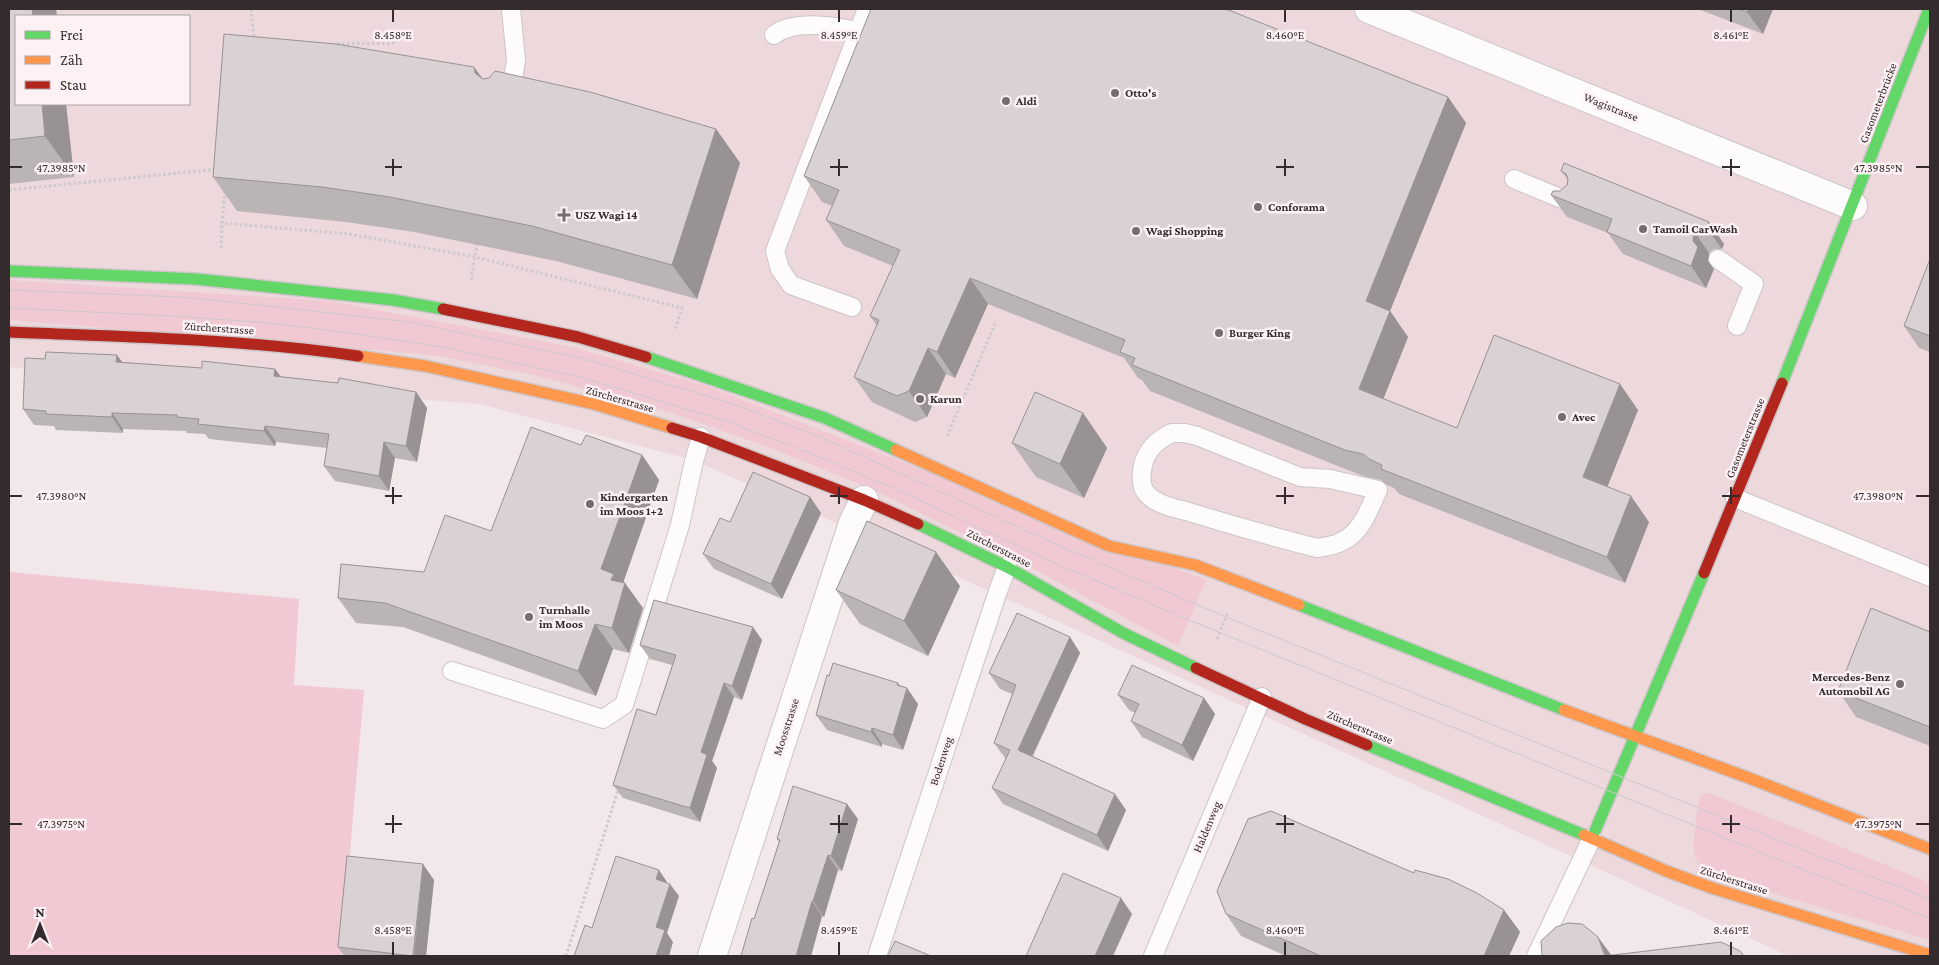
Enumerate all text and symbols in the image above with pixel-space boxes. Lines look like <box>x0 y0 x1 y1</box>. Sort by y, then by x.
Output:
legend <box>15 15 190 105</box>
text: Frei <box>60 27 83 43</box>
text: 8.458°E <box>374 28 412 42</box>
text: 8.459°E <box>820 28 858 42</box>
text: 8.460°E <box>1266 28 1305 42</box>
text: 8.461°E <box>1713 28 1749 42</box>
text: Zäh <box>60 52 83 68</box>
street label: Gasometerbrücke <box>1856 61 1900 145</box>
text: Stau <box>60 77 87 93</box>
place label: Otto's <box>1125 86 1156 100</box>
marker: Otto's <box>1109 87 1121 99</box>
street label: Wagistrasse <box>1582 90 1640 124</box>
place label: Aldi <box>1015 94 1037 108</box>
marker: Aldi <box>1000 95 1012 107</box>
text: 47.3985°N <box>36 161 86 175</box>
text: 47.3985°N <box>1853 161 1903 175</box>
place label: Conforama <box>1268 200 1325 214</box>
marker: Conforama <box>1252 201 1264 213</box>
marker: USZ Wagi 14 <box>557 208 571 222</box>
place label: USZ Wagi 14 <box>575 208 638 222</box>
place label: Tamoil CarWash <box>1653 222 1738 236</box>
marker: Tamoil CarWash <box>1637 223 1649 235</box>
place label: Wagi Shopping <box>1145 224 1223 238</box>
marker: Wagi Shopping <box>1130 225 1142 237</box>
street label: Zürcherstrasse <box>183 319 255 337</box>
place label: Burger King <box>1229 326 1290 340</box>
marker: Burger King <box>1213 327 1225 339</box>
street label: Zürcherstrasse <box>584 383 656 415</box>
place label: Karun <box>930 392 962 406</box>
marker: Karun <box>914 393 926 405</box>
street label: Gasometerstrasse <box>1723 396 1767 480</box>
place label: Avec <box>1571 410 1596 424</box>
marker: Avec <box>1556 411 1568 423</box>
text: 47.3980°N <box>36 489 86 503</box>
text: 47.3980°N <box>1853 489 1903 503</box>
place label: Kindergarten im Moos 1+2 <box>600 490 668 518</box>
marker: Kindergarten im Moos 1+2 <box>584 498 596 510</box>
street label: Zürcherstrasse <box>965 526 1033 570</box>
place label: Turnhalle im Moos <box>539 603 590 631</box>
marker: Turnhalle im Moos <box>523 611 535 623</box>
place label: Mercedes-Benz Automobil AG <box>1812 670 1890 698</box>
marker: Mercedes-Benz Automobil AG <box>1894 678 1906 690</box>
street label: Moosstrasse <box>770 697 802 757</box>
street label: Zürcherstrasse <box>1325 707 1395 747</box>
street label: Bodenweg <box>927 735 955 787</box>
street label: Haldenweg <box>1190 799 1224 855</box>
text: 47.3975°N <box>37 817 85 831</box>
text: 47.3975°N <box>1854 817 1902 831</box>
street label: Zürcherstrasse <box>1698 862 1770 898</box>
north arrow <box>15 900 65 950</box>
text: N <box>35 904 45 920</box>
text: 8.458°E <box>374 923 412 937</box>
text: 8.459°E <box>820 923 858 937</box>
text: 8.460°E <box>1266 923 1305 937</box>
text: 8.461°E <box>1713 923 1749 937</box>

